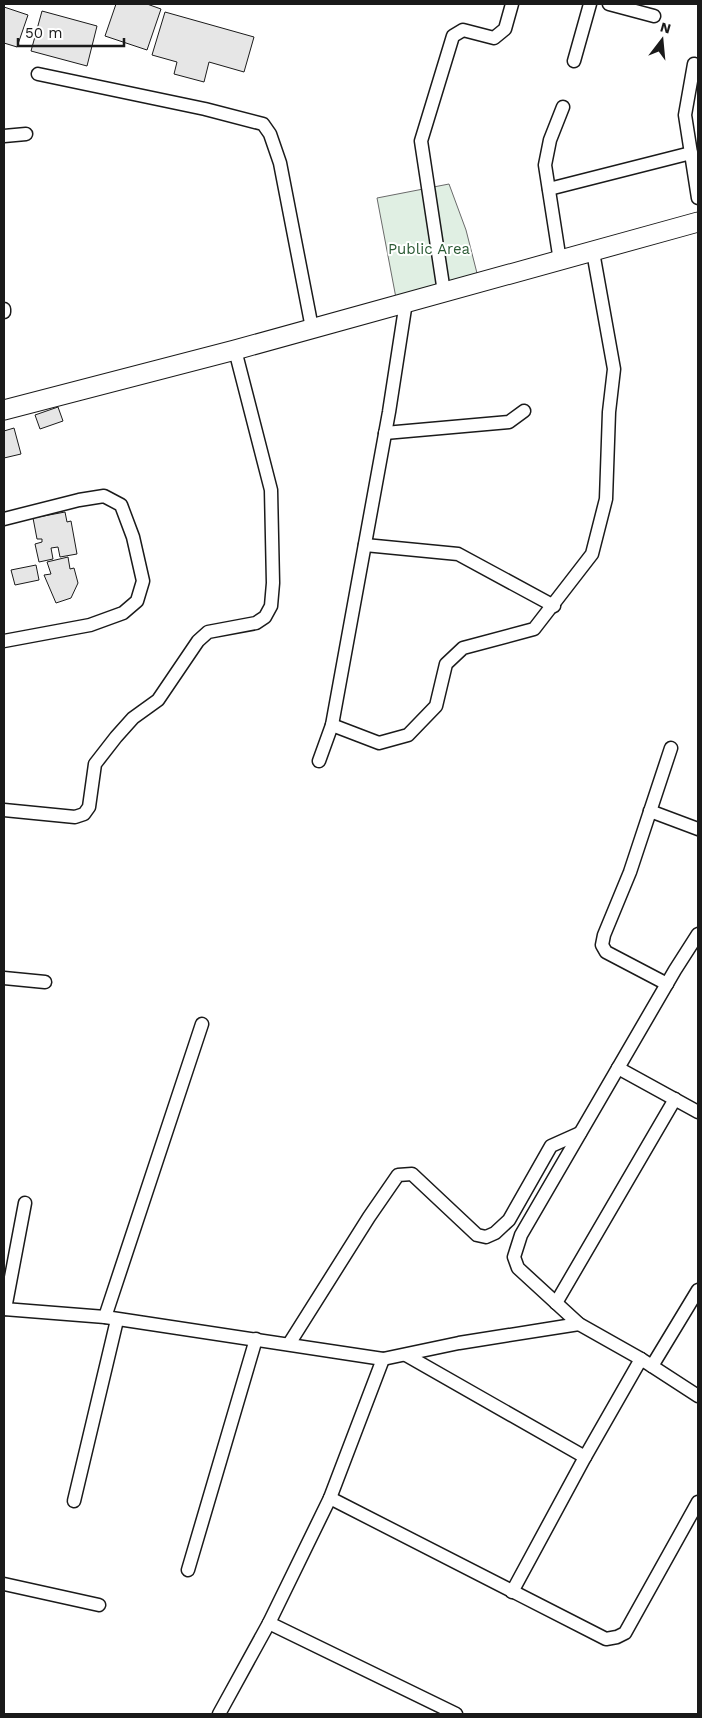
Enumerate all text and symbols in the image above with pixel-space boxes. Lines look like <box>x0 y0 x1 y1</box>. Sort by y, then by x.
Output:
scale bar <box>18 15 124 47</box>
north arrow <box>637 15 687 65</box>
text: N <box>658 18 673 37</box>
text: 50 m <box>25 24 62 42</box>
park label: Public Area <box>388 240 471 258</box>

